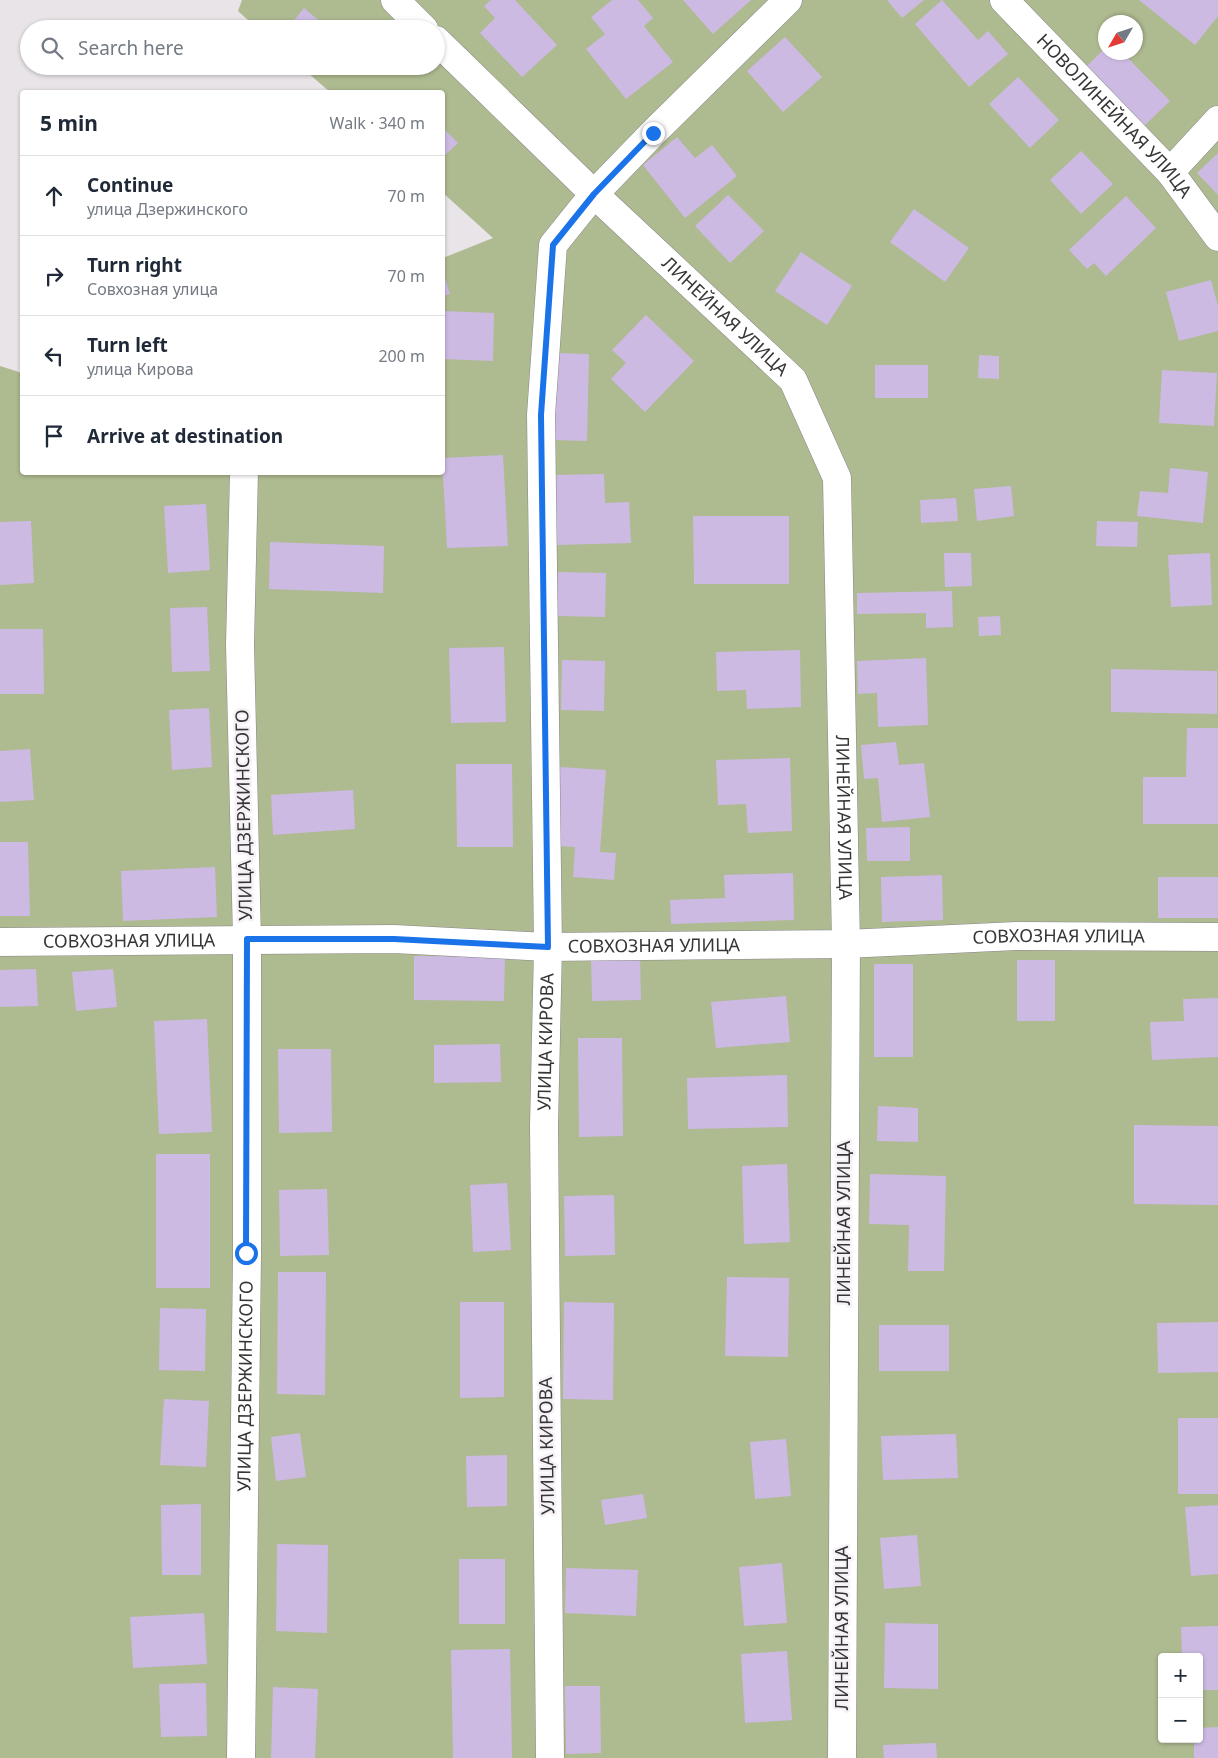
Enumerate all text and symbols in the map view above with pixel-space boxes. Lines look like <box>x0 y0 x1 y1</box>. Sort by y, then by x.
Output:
north arrow <box>1098 15 1143 60</box>
search box <box>20 20 445 75</box>
street label: НОВОЛИНЕЙНАЯ УЛИЦА <box>1032 28 1198 203</box>
icon: search <box>38 34 66 62</box>
text: Search here <box>78 35 184 61</box>
text: 5 min <box>40 109 98 137</box>
text: Walk · 340 m <box>330 112 425 134</box>
route end <box>642 122 665 145</box>
text: Continue <box>87 172 173 198</box>
icon: ahead <box>40 182 68 210</box>
text: 70 m <box>388 185 425 207</box>
text: улица Дзержинского <box>87 198 248 220</box>
street label: ЛИНЕЙНАЯ УЛИЦА <box>657 251 794 381</box>
text: Turn right <box>87 252 182 278</box>
icon: right <box>40 262 68 290</box>
text: 70 m <box>388 265 425 287</box>
text: Совхозная улица <box>87 278 218 300</box>
text: Turn left <box>87 332 168 358</box>
icon: left <box>40 342 68 370</box>
text: 200 m <box>378 345 425 367</box>
text: улица Кирова <box>87 358 194 380</box>
icon: arrive <box>40 422 68 450</box>
text: Arrive at destination <box>87 423 283 449</box>
street label: УЛИЦА ДЗЕРЖИНСКОГО <box>229 709 257 921</box>
street label: ЛИНЕЙНАЯ УЛИЦА <box>831 735 858 901</box>
street label: СОВХОЗНАЯ УЛИЦА <box>972 923 1145 949</box>
street label: СОВХОЗНАЯ УЛИЦА <box>43 927 216 953</box>
street label: СОВХОЗНАЯ УЛИЦА <box>568 932 741 958</box>
street label: УЛИЦА КИРОВА <box>531 972 558 1111</box>
street label: ЛИНЕЙНАЯ УЛИЦА <box>831 1140 855 1305</box>
route start <box>235 1242 258 1265</box>
street label: УЛИЦА ДЗЕРЖИНСКОГО <box>231 1280 258 1492</box>
street label: УЛИЦА КИРОВА <box>533 1376 559 1515</box>
street label: ЛИНЕЙНАЯ УЛИЦА <box>829 1545 853 1710</box>
map controls <box>1158 1653 1203 1743</box>
button: + <box>1158 1653 1203 1698</box>
button: − <box>1158 1698 1203 1743</box>

